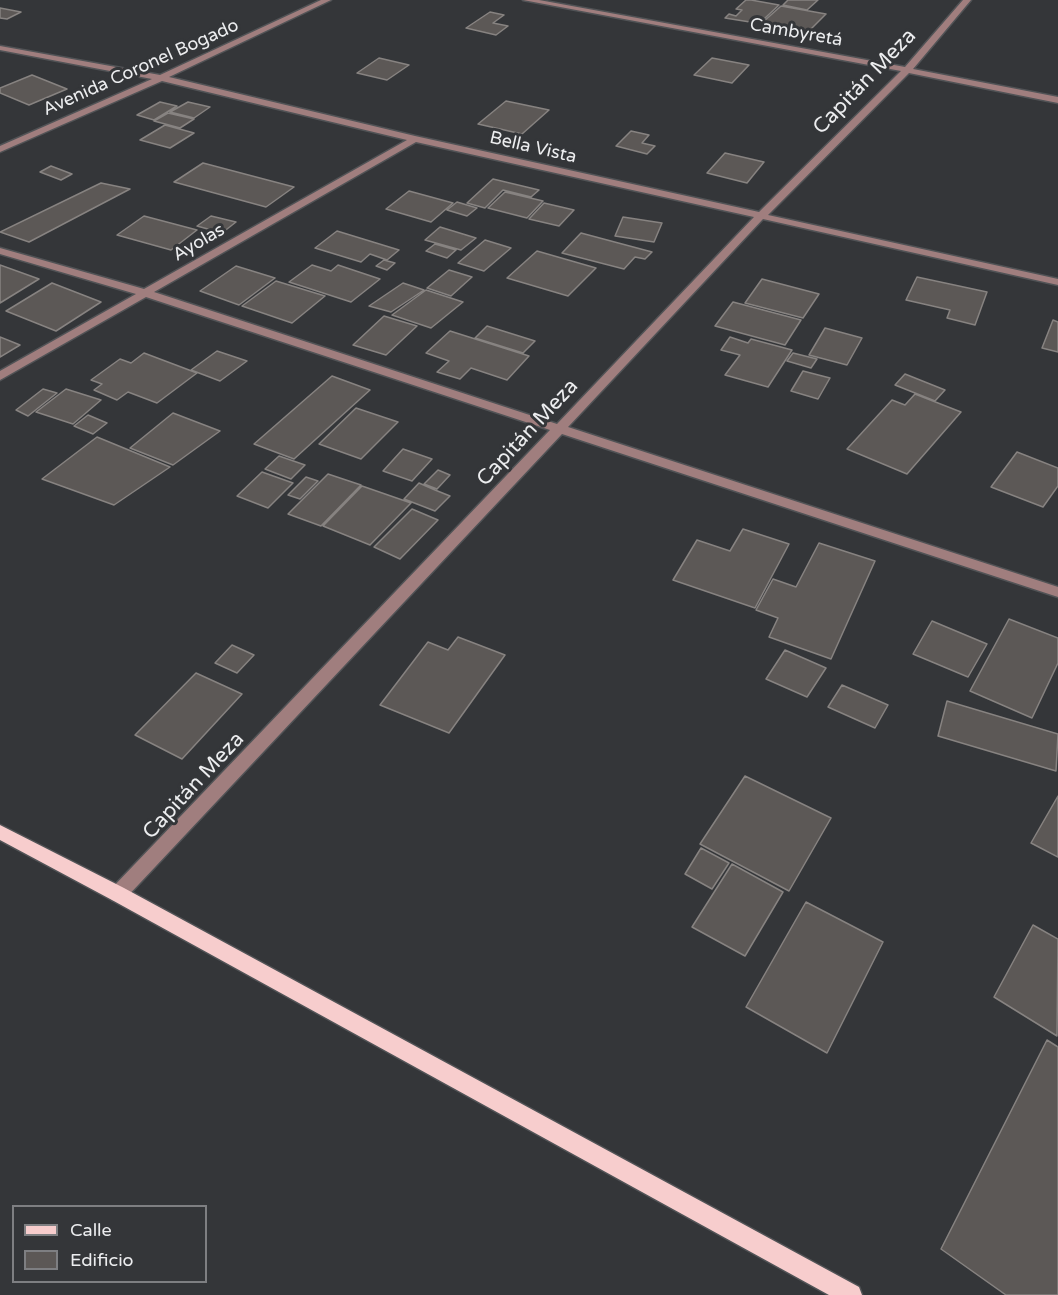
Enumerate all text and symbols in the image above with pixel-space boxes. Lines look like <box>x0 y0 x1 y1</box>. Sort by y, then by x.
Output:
street label: Cambyretá <box>748 14 844 52</box>
street label: Avenida Coronel Bogado <box>40 15 242 121</box>
street label: Capitán Meza <box>808 24 922 140</box>
street label: Bella Vista <box>487 128 579 168</box>
street label: Ayolas <box>169 220 229 266</box>
street label: Capitán Meza <box>472 374 584 492</box>
street label: Capitán Meza <box>138 727 250 845</box>
legend <box>12 1205 207 1283</box>
text: Calle <box>70 1219 112 1241</box>
text: Edificio <box>70 1249 134 1271</box>

